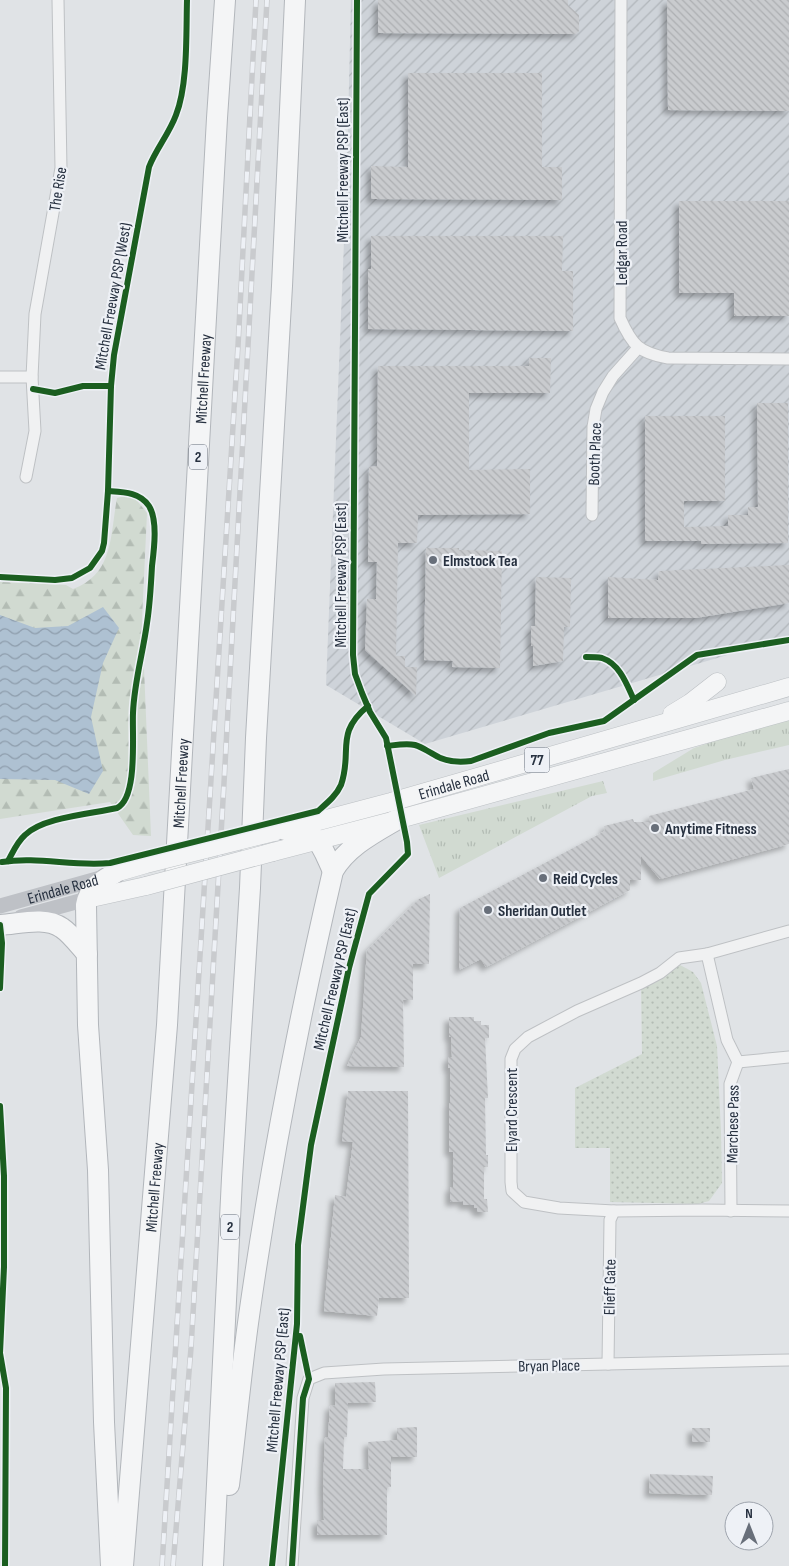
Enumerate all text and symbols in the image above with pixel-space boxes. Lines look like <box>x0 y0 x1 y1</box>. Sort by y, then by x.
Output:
street label: Mitchell Freeway PSP (East) <box>334 97 353 243</box>
street label: The Rise <box>46 166 71 213</box>
street label: Mitchell Freeway PSP (West) <box>91 221 136 371</box>
street label: Ledgar Road <box>613 221 632 285</box>
street label: Mitchell Freeway <box>192 334 216 424</box>
street label: Booth Place <box>585 422 606 486</box>
road number: 2 <box>189 444 207 470</box>
street label: Mitchell Freeway PSP (East) <box>332 502 351 648</box>
place label: Elmstock Tea <box>443 552 517 571</box>
marker: Elmstock Tea <box>427 554 439 566</box>
street label: Mitchell Freeway <box>170 738 194 829</box>
road number: 77 <box>524 748 550 772</box>
street label: Erindale Road <box>417 766 492 804</box>
place label: Anytime Fitness <box>664 820 757 839</box>
marker: Anytime Fitness <box>649 822 661 834</box>
place label: Reid Cycles <box>553 870 618 889</box>
street label: Erindale Road <box>26 871 101 909</box>
marker: Reid Cycles <box>537 872 549 884</box>
place label: Sheridan Outlet <box>498 902 586 921</box>
marker: Sheridan Outlet <box>482 904 494 916</box>
street label: Mitchell Freeway PSP (East) <box>310 906 361 1052</box>
street label: Elyard Crescent <box>503 1068 522 1152</box>
street label: Marchese Pass <box>723 1084 744 1163</box>
street label: Mitchell Freeway <box>142 1142 168 1233</box>
road number: 2 <box>221 1214 239 1240</box>
street label: Elieff Gate <box>601 1259 620 1315</box>
street label: Mitchell Freeway PSP (East) <box>263 1307 294 1453</box>
street label: Bryan Place <box>518 1356 580 1377</box>
north arrow <box>724 1501 774 1551</box>
text: N <box>745 1505 753 1522</box>

